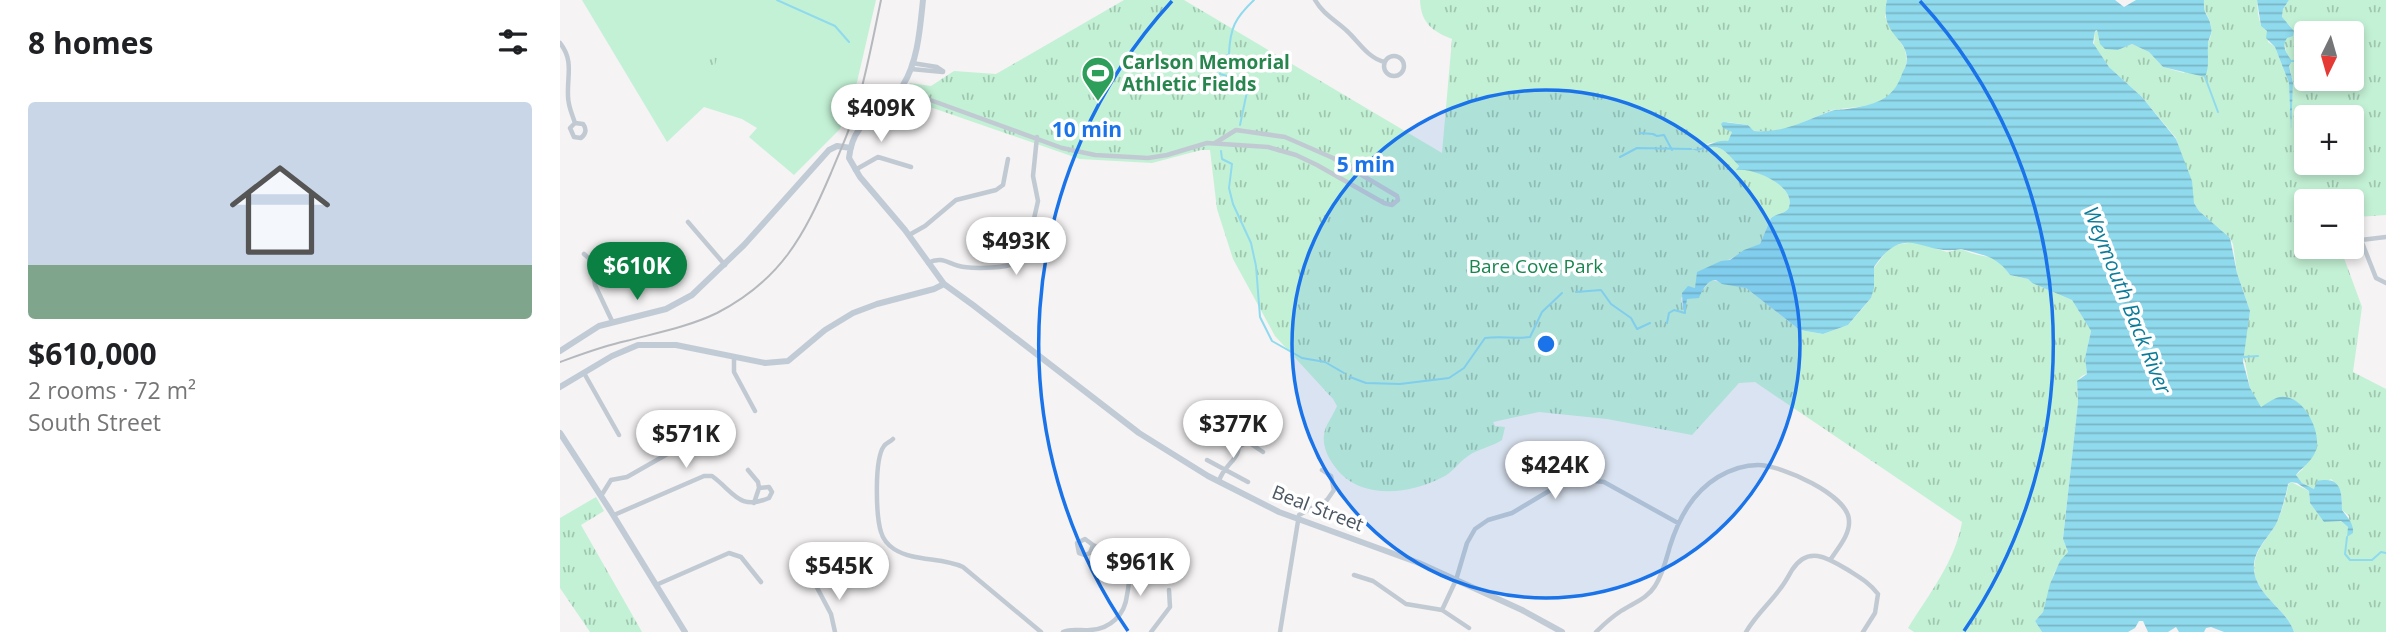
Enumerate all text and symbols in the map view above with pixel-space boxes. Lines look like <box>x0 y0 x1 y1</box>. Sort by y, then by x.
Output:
north arrow <box>2294 21 2364 91</box>
map controls <box>2294 21 2364 259</box>
text: 8 homes <box>28 22 153 63</box>
icon: filters <box>494 23 532 61</box>
place label: Carlson Memorial Athletic Fields <box>1122 49 1290 97</box>
sports icon: Carlson Memorial Athletic Fields <box>1079 54 1117 103</box>
pin: $409K <box>832 85 930 144</box>
text: $409K <box>847 91 915 123</box>
button: + <box>2294 105 2364 175</box>
text: 10 min <box>1052 115 1122 143</box>
icon: home <box>217 147 343 273</box>
text: 5 min <box>1337 150 1395 178</box>
button: − <box>2294 189 2364 259</box>
water label: Weymouth Back River <box>2078 202 2179 399</box>
pin: $493K <box>967 218 1065 277</box>
text: $493K <box>982 224 1050 256</box>
pin: $610K <box>588 243 686 302</box>
text: $610K <box>603 249 671 281</box>
park label: Bare Cove Park <box>1469 253 1603 279</box>
centre of rings <box>1534 332 1558 356</box>
text: $610,000 <box>28 333 157 374</box>
text: 2 rooms · 72 m² <box>28 374 196 406</box>
pin: $377K <box>1184 400 1282 460</box>
text: South Street <box>28 406 161 438</box>
text: $377K <box>1199 407 1267 439</box>
pin: $571K <box>637 410 735 470</box>
text: $571K <box>652 417 720 449</box>
pin: $424K <box>1506 442 1604 501</box>
text: $424K <box>1521 448 1589 480</box>
street label: Beal Street <box>1268 479 1368 537</box>
pin: $961K <box>1091 538 1189 598</box>
pin: $545K <box>790 542 888 602</box>
text: $961K <box>1106 545 1174 577</box>
text: $545K <box>805 549 873 581</box>

